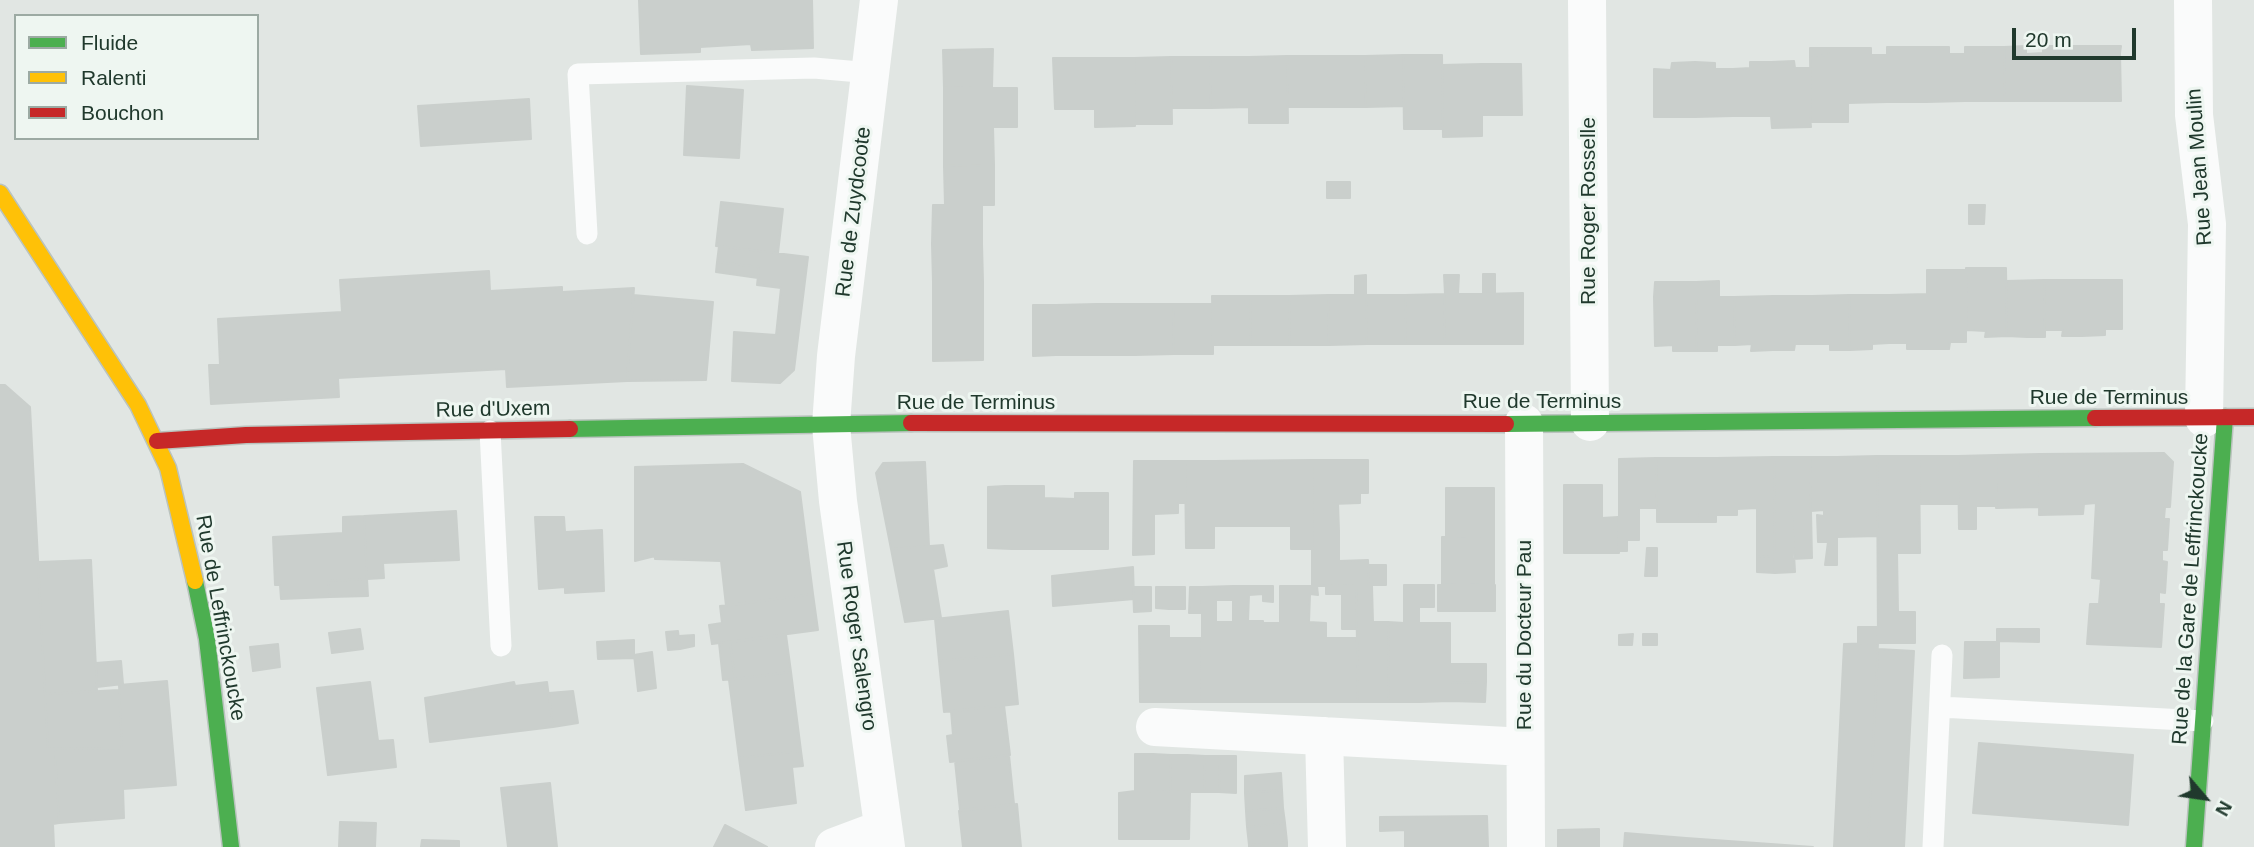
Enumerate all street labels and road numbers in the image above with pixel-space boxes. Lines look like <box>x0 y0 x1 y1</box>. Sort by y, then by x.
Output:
street label: Rue Jean Moulin <box>2182 88 2218 246</box>
street label: Rue Roger Rosselle <box>1576 117 1602 305</box>
street label: Rue de Zuydcoote <box>831 125 877 299</box>
street label: Rue de Terminus <box>2030 385 2188 411</box>
street label: Rue de Terminus <box>1463 389 1621 415</box>
street label: Rue de Terminus <box>897 390 1055 416</box>
street label: Rue d'Uxem <box>435 396 551 424</box>
street label: Rue de la Gare de Leffrinckoucke <box>2168 432 2214 746</box>
street label: Rue de Leffrinckoucke <box>189 513 251 723</box>
street label: Rue Roger Salengro <box>830 539 882 733</box>
street label: Rue du Docteur Pau <box>1512 540 1538 730</box>

